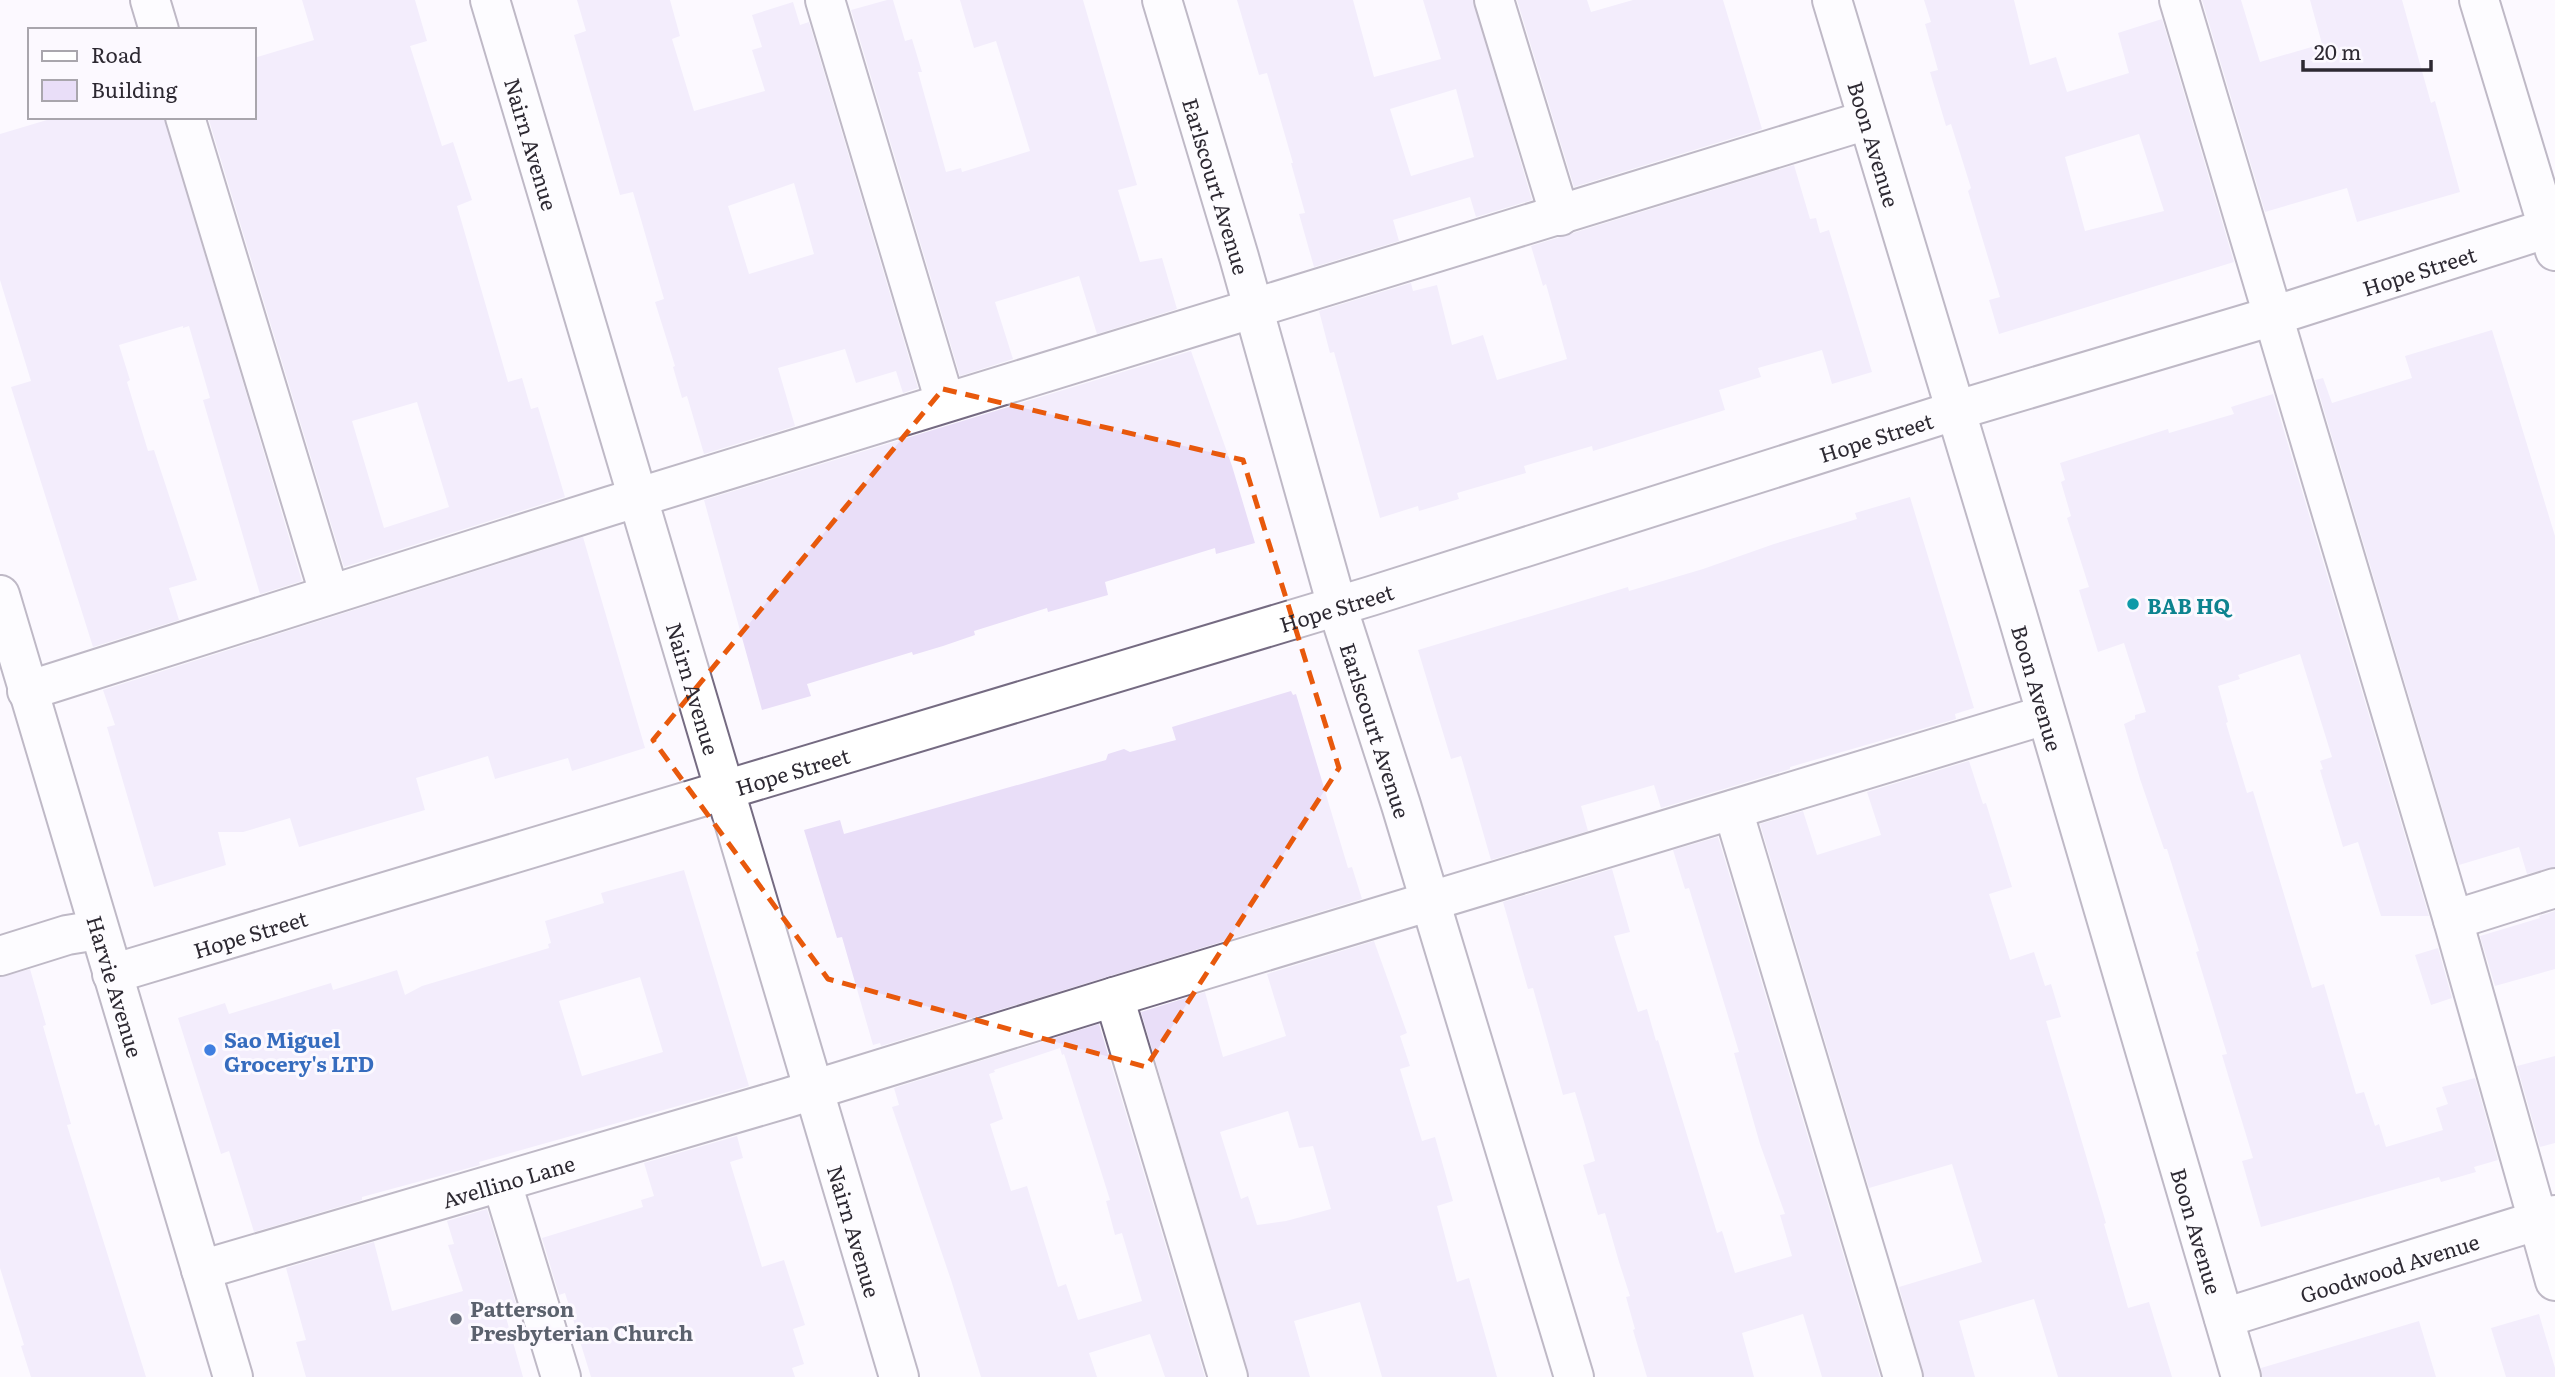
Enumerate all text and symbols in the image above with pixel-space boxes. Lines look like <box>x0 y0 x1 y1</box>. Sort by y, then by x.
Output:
legend <box>28 28 256 119</box>
scale bar <box>2303 28 2431 72</box>
text: 20 m <box>2314 35 2361 66</box>
text: Road <box>91 38 142 69</box>
text: Building <box>91 73 178 104</box>
street label: Nairn Avenue <box>498 74 567 214</box>
street label: Boon Avenue <box>1842 77 1909 211</box>
street label: Earlscourt Avenue <box>1177 94 1259 278</box>
street label: Hope Street <box>2358 237 2480 302</box>
street label: Hope Street <box>1815 403 1937 468</box>
street label: Hope Street <box>1275 574 1397 638</box>
place label: BAB HQ <box>2147 589 2234 620</box>
marker: BAB HQ <box>2125 596 2141 612</box>
street label: Nairn Avenue <box>660 618 729 758</box>
street label: Boon Avenue <box>2005 621 2072 755</box>
street label: Earlscourt Avenue <box>1334 638 1420 822</box>
street label: Hope Street <box>731 738 853 802</box>
street label: Hope Street <box>189 901 311 964</box>
street label: Harvie Avenue <box>81 911 152 1061</box>
place label: Sao Miguel Grocery's LTD <box>224 1023 374 1078</box>
marker: Sao Miguel Grocery's LTD <box>202 1042 218 1058</box>
street label: Avellino Lane <box>438 1146 578 1214</box>
street label: Nairn Avenue <box>821 1161 890 1301</box>
street label: Boon Avenue <box>2165 1164 2231 1298</box>
street label: Goodwood Avenue <box>2296 1224 2483 1309</box>
place label: Patterson Presbyterian Church <box>470 1292 693 1347</box>
marker: Patterson Presbyterian Church <box>448 1311 464 1327</box>

